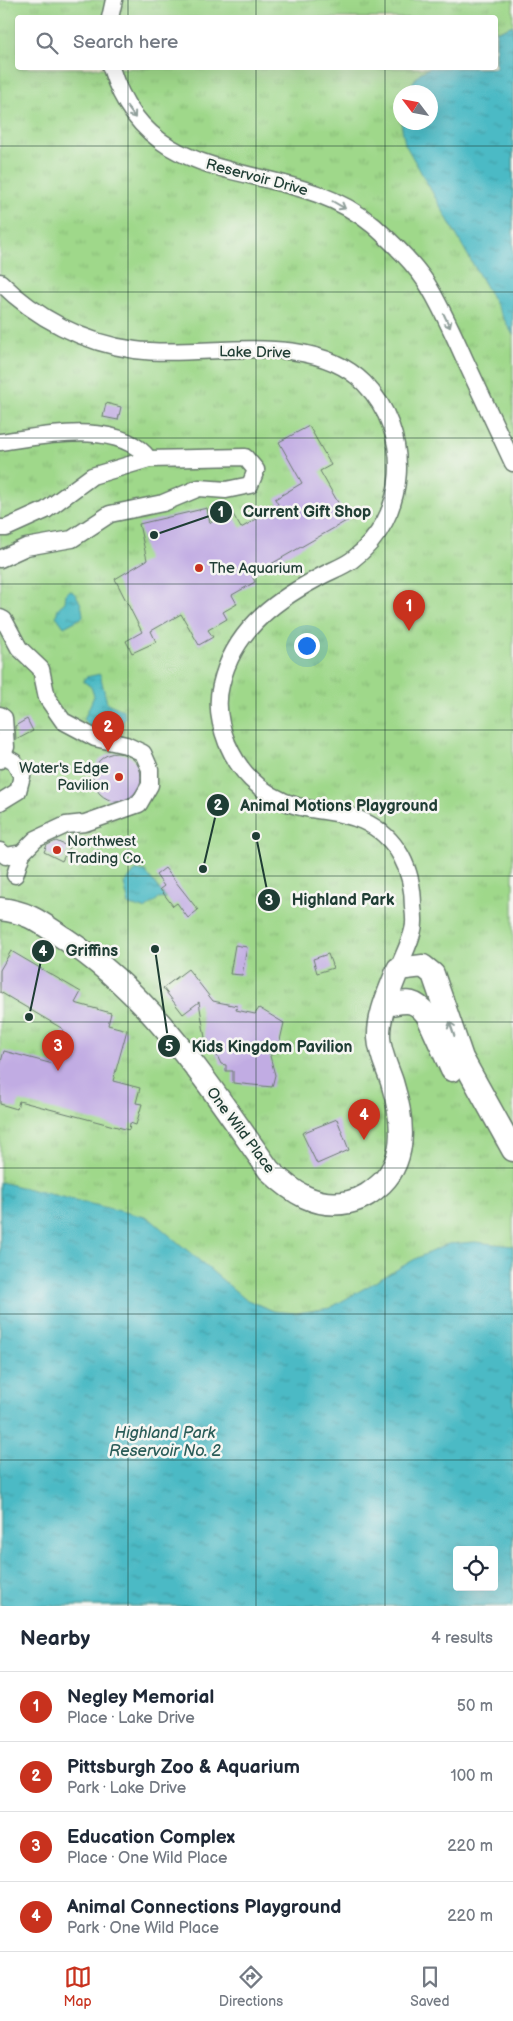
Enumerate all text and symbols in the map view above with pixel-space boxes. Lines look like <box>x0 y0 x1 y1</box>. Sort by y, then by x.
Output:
search box <box>15 15 498 70</box>
icon: search <box>33 29 61 57</box>
text: Search here <box>73 31 178 54</box>
north arrow <box>393 85 438 130</box>
one-way arrow <box>126 104 136 118</box>
street label: Reservoir Drive <box>204 155 310 200</box>
one-way arrow <box>331 200 345 210</box>
one-way arrow <box>443 313 453 328</box>
street label: Lake Drive <box>219 342 291 363</box>
callout: Current Gift Shop <box>208 496 382 527</box>
text: 1 <box>218 503 224 522</box>
text: Current Gift Shop <box>243 503 371 522</box>
place label: The Aquarium <box>209 559 303 578</box>
marker: The Aquarium <box>193 562 205 574</box>
pin: 1 <box>393 590 425 631</box>
your location <box>294 633 320 659</box>
pin: 2 <box>92 711 124 752</box>
place label: Water's Edge Pavilion <box>19 759 109 795</box>
marker: Water's Edge Pavilion <box>113 771 125 783</box>
callout: Animal Motions Playground <box>205 790 448 821</box>
text: 2 <box>214 796 223 815</box>
text: Animal Motions Playground <box>239 797 438 816</box>
place label: Northwest Trading Co. <box>67 832 144 868</box>
marker: Northwest Trading Co. <box>51 844 63 856</box>
callout: Highland Park <box>256 884 404 915</box>
text: 3 <box>265 891 274 910</box>
text: Highland Park <box>292 891 395 910</box>
callout: Griffins <box>31 935 128 966</box>
text: 4 <box>39 942 48 961</box>
text: Griffins <box>66 942 118 961</box>
one-way arrow <box>447 1021 456 1037</box>
pin: 3 <box>42 1030 74 1071</box>
callout: Kids Kingdom Pavilion <box>157 1030 362 1061</box>
text: 5 <box>165 1037 174 1056</box>
text: Kids Kingdom Pavilion <box>192 1038 353 1057</box>
street label: One Wild Place <box>202 1084 279 1177</box>
pin: 4 <box>348 1099 380 1140</box>
water label: Highland Park Reservoir No. 2 <box>109 1424 221 1461</box>
map controls <box>453 1546 498 1591</box>
button: locate <box>453 1546 498 1591</box>
text: Nearby <box>20 1626 90 1651</box>
text: 4 results <box>431 1629 493 1648</box>
text: Negley Memorial <box>67 1686 214 1709</box>
text: 1 <box>33 1697 39 1716</box>
text: 50 m <box>457 1697 493 1716</box>
text: Place · Lake Drive <box>67 1709 195 1728</box>
text: Pittsburgh Zoo & Aquarium <box>67 1756 300 1779</box>
text: 2 <box>31 1767 41 1786</box>
text: 100 m <box>450 1767 493 1786</box>
text: Park · Lake Drive <box>67 1779 186 1798</box>
text: Education Complex <box>67 1826 235 1849</box>
text: 3 <box>31 1837 41 1856</box>
text: 220 m <box>447 1837 493 1856</box>
text: Place · One Wild Place <box>67 1849 227 1868</box>
text: Animal Connections Playground <box>67 1896 341 1919</box>
text: 4 <box>31 1907 41 1926</box>
text: 220 m <box>447 1907 493 1926</box>
text: Park · One Wild Place <box>67 1919 219 1938</box>
tab: Map <box>64 1963 92 2010</box>
tab: Directions <box>219 1963 283 2010</box>
tab: Saved <box>410 1963 449 2010</box>

